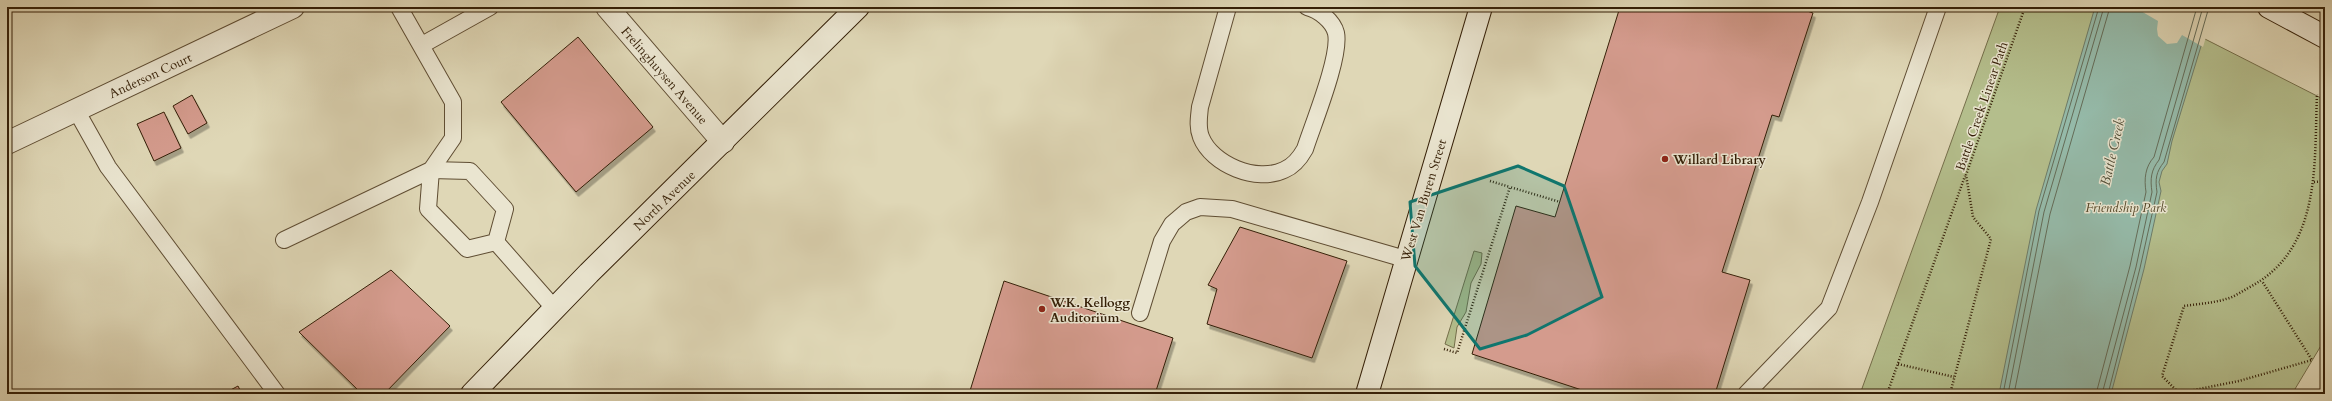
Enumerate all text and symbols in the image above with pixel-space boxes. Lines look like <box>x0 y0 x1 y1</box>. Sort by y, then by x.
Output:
street label: Frelinghuysen Avenue <box>617 23 712 128</box>
street label: Battle Creek Linear Path <box>1951 39 2013 173</box>
street label: Anderson Court <box>106 49 195 103</box>
water label: Battle Creek <box>2095 116 2129 188</box>
street label: West Van Buren Street <box>1396 137 1451 265</box>
place label: Willard Library <box>1672 151 1766 169</box>
marker: Willard Library <box>1660 154 1670 164</box>
street label: North Avenue <box>630 166 700 235</box>
park label: Friendship Park <box>2085 199 2167 217</box>
place label: W.K. Kellogg Auditorium <box>1049 294 1130 327</box>
marker: W.K. Kellogg Auditorium <box>1037 304 1047 314</box>

